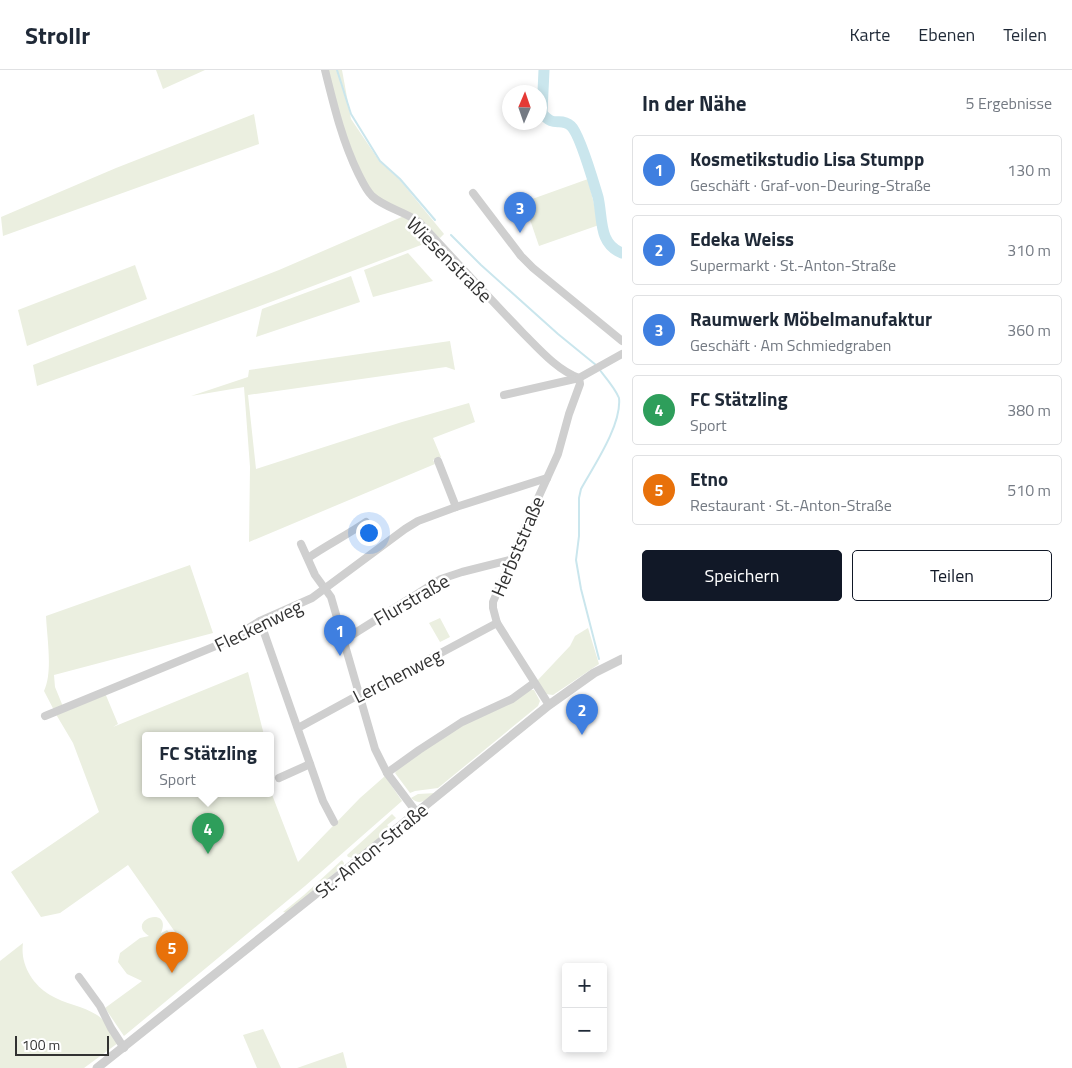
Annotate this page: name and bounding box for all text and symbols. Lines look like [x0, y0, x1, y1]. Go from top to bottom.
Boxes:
text: Strollr [25, 17, 90, 53]
text: Karte [849, 21, 890, 48]
text: Ebenen [918, 21, 975, 48]
text: Teilen [1003, 21, 1047, 48]
north arrow [502, 85, 547, 130]
text: In der Nähe [642, 87, 747, 119]
text: 5 Ergebnisse [965, 91, 1052, 115]
text: Kosmetikstudio Lisa Stumpp [690, 144, 924, 173]
text: 1 [655, 158, 663, 182]
text: 130 m [1007, 158, 1051, 182]
text: Geschäft · Graf-von-Deuring-Straße [690, 173, 931, 197]
pin: 3 [504, 192, 536, 233]
street label: Wiesenstraße [400, 209, 500, 309]
text: Edeka Weiss [690, 224, 794, 253]
text: 2 [655, 238, 663, 262]
text: 310 m [1007, 238, 1051, 262]
text: Supermarkt · St.-Anton-Straße [690, 253, 896, 277]
text: Raumwerk Möbelmanufaktur [690, 304, 932, 333]
text: 3 [655, 318, 663, 342]
text: 360 m [1007, 318, 1051, 342]
text: Geschäft · Am Schmiedgraben [690, 333, 891, 357]
text: FC Stätzling [690, 384, 788, 413]
text: 4 [655, 398, 663, 422]
text: 380 m [1007, 398, 1051, 422]
text: Sport [690, 413, 727, 437]
text: Etno [690, 464, 728, 493]
text: 5 [655, 478, 663, 502]
text: 510 m [1007, 478, 1051, 502]
street label: Herbststraße [483, 491, 551, 601]
text: Restaurant · St.-Anton-Straße [690, 493, 892, 517]
your location [356, 520, 382, 546]
button: Speichern [642, 550, 842, 601]
button: Teilen [852, 550, 1052, 601]
street label: Flurstraße [368, 566, 454, 632]
street label: Fleckenweg [209, 591, 307, 659]
pin: 1 [324, 615, 356, 656]
street label: Lerchenweg [347, 640, 447, 710]
pin: 2 [566, 694, 598, 735]
popup [142, 732, 274, 797]
text: FC Stätzling [159, 738, 257, 767]
text: Sport [159, 767, 196, 791]
street label: St.-Anton-Straße [308, 795, 434, 905]
pin: 4 [192, 813, 224, 854]
pin: 5 [156, 932, 188, 973]
map controls [562, 963, 607, 1053]
button: + [562, 963, 607, 1008]
button: − [562, 1008, 607, 1053]
scale bar [15, 1033, 109, 1056]
text: 100 m [22, 1034, 60, 1055]

